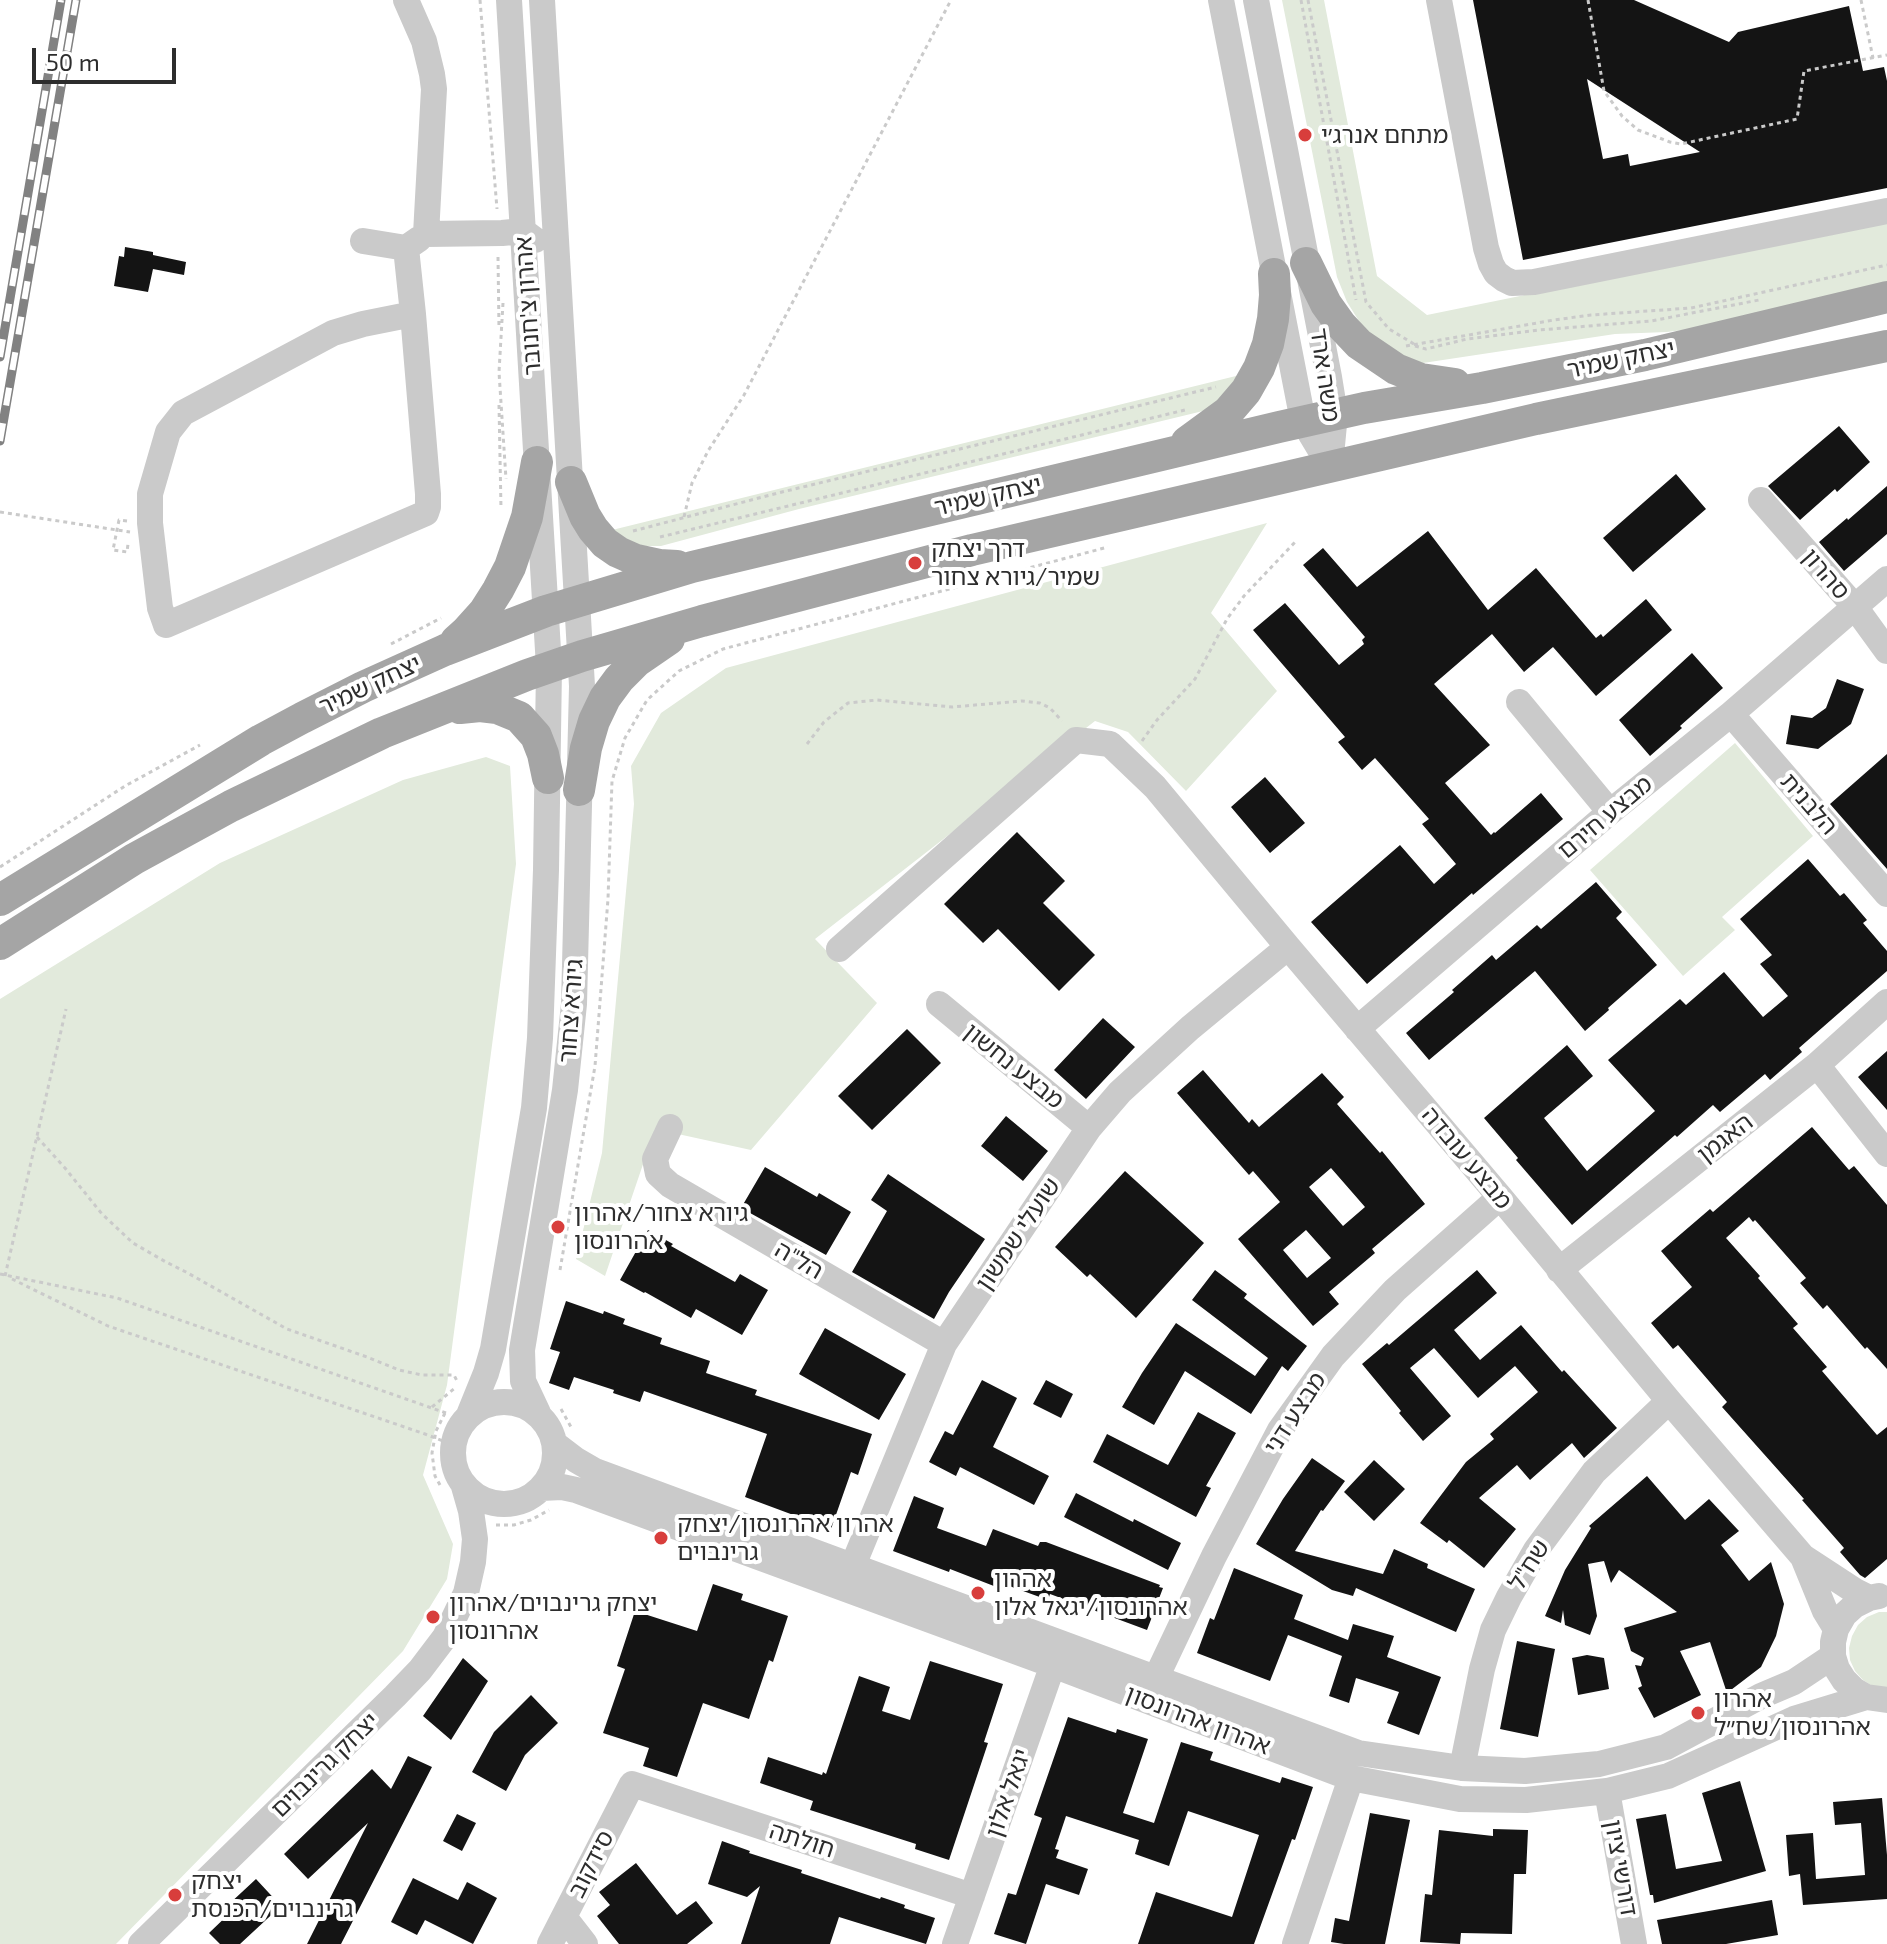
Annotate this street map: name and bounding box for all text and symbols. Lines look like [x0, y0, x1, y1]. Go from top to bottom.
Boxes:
scale bar [36, 32, 180, 82]
text: 50 m [46, 47, 100, 76]
place label: מתחם אנרג׳י [1321, 121, 1448, 149]
marker: מתחם אנרג׳י [1296, 126, 1314, 144]
street label: אהרון צ'חנובר [509, 235, 547, 377]
street label: משה ארד [1304, 326, 1346, 424]
street label: יצחק שמיר [1565, 334, 1677, 384]
street label: יצחק שמיר [932, 470, 1044, 522]
place label: דרך יצחק שמיר/גיורא צחור [931, 535, 1100, 591]
street label: סהרון [1796, 543, 1856, 605]
marker: דרך יצחק שמיר/גיורא צחור [906, 554, 924, 572]
street label: יצחק שמיר [314, 649, 426, 721]
street label: הלבנית [1774, 767, 1844, 841]
street label: מבצע חירם [1552, 769, 1658, 865]
street label: גיורא צחור [553, 958, 589, 1064]
street label: מבצע נחשון [958, 1017, 1070, 1115]
street label: מבצע עובדה [1416, 1101, 1518, 1215]
street label: האגמן [1692, 1107, 1758, 1169]
street label: שועלי שמשון [970, 1172, 1066, 1296]
place label: גיורא צחור/אהרון אהרונסון [574, 1199, 748, 1255]
marker: גיורא צחור/אהרון אהרונסון [549, 1218, 567, 1236]
street label: הל"ה [770, 1235, 828, 1285]
street label: מבצע דני [1258, 1367, 1332, 1459]
place label: אהרון אהרונסון/יצחק גרינבוים [677, 1510, 894, 1566]
marker: אהרון אהרונסון/יצחק גרינבוים [652, 1529, 670, 1547]
street label: שח"ל [1502, 1534, 1556, 1596]
place label: אהרון אהרונסון/יגאל אלון [994, 1565, 1188, 1621]
marker: אהרון אהרונסון/יגאל אלון [969, 1584, 987, 1602]
place label: יצחק גרינבוים/אהרון אהרונסון [449, 1589, 657, 1645]
marker: יצחק גרינבוים/אהרון אהרונסון [424, 1608, 442, 1626]
street label: אהרון אהרונסון [1121, 1679, 1275, 1761]
place label: אהרון אהרונסון/שח״ל [1714, 1685, 1871, 1741]
marker: אהרון אהרונסון/שח״ל [1689, 1704, 1707, 1722]
street label: יצחק גרינבוים [265, 1707, 385, 1823]
street label: יגאל אלון [979, 1745, 1037, 1841]
street label: חולתה [766, 1816, 838, 1864]
street label: דורשי ציון [1598, 1817, 1644, 1919]
street label: סידקוב [562, 1826, 620, 1902]
place label: יצחק גרינבוים/הכנסת [191, 1867, 353, 1923]
marker: יצחק גרינבוים/הכנסת [166, 1886, 184, 1904]

